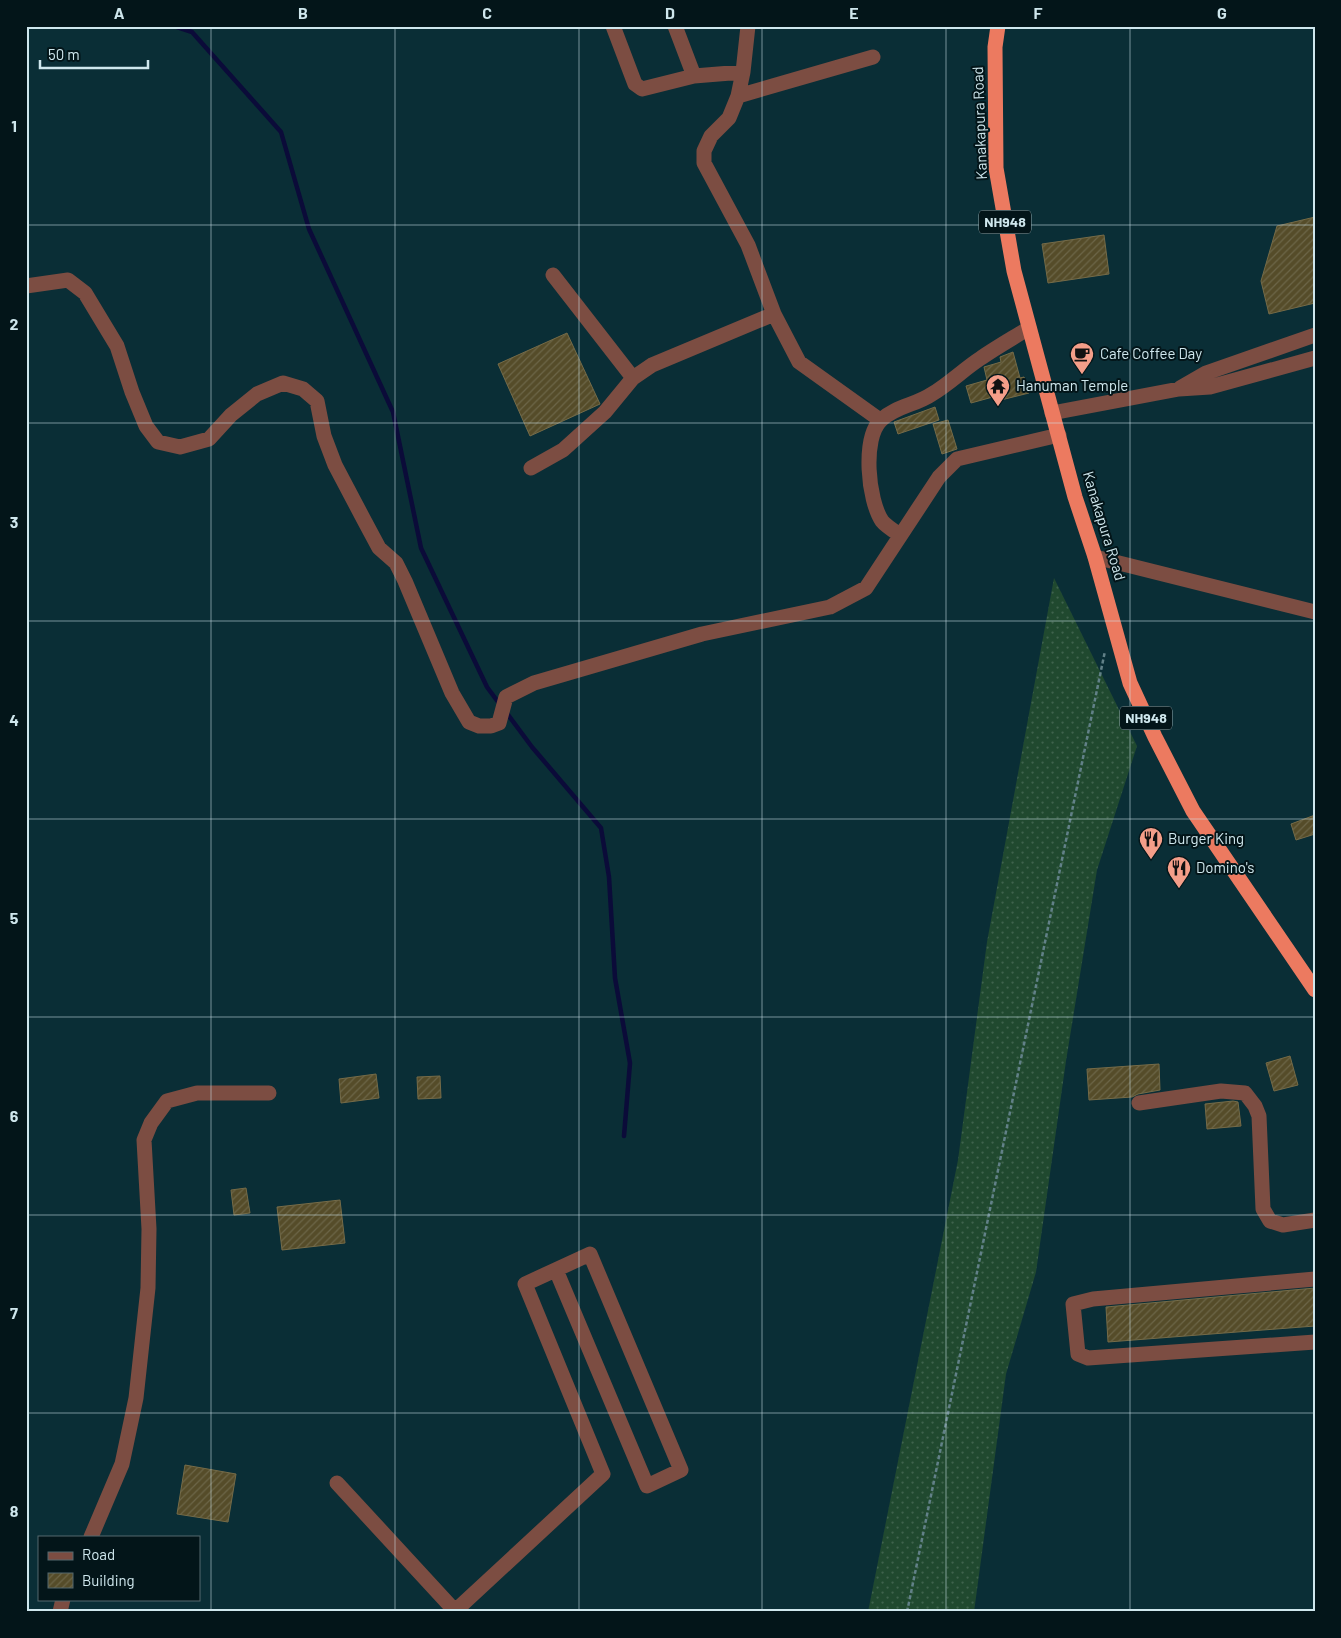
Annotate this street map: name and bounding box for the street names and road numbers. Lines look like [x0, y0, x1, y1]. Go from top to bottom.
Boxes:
street label: Kanakapura Road [968, 66, 990, 180]
road number: NH948 [979, 210, 1031, 233]
street label: Kanakapura Road [1080, 469, 1130, 582]
road number: NH948 [1120, 706, 1172, 730]

